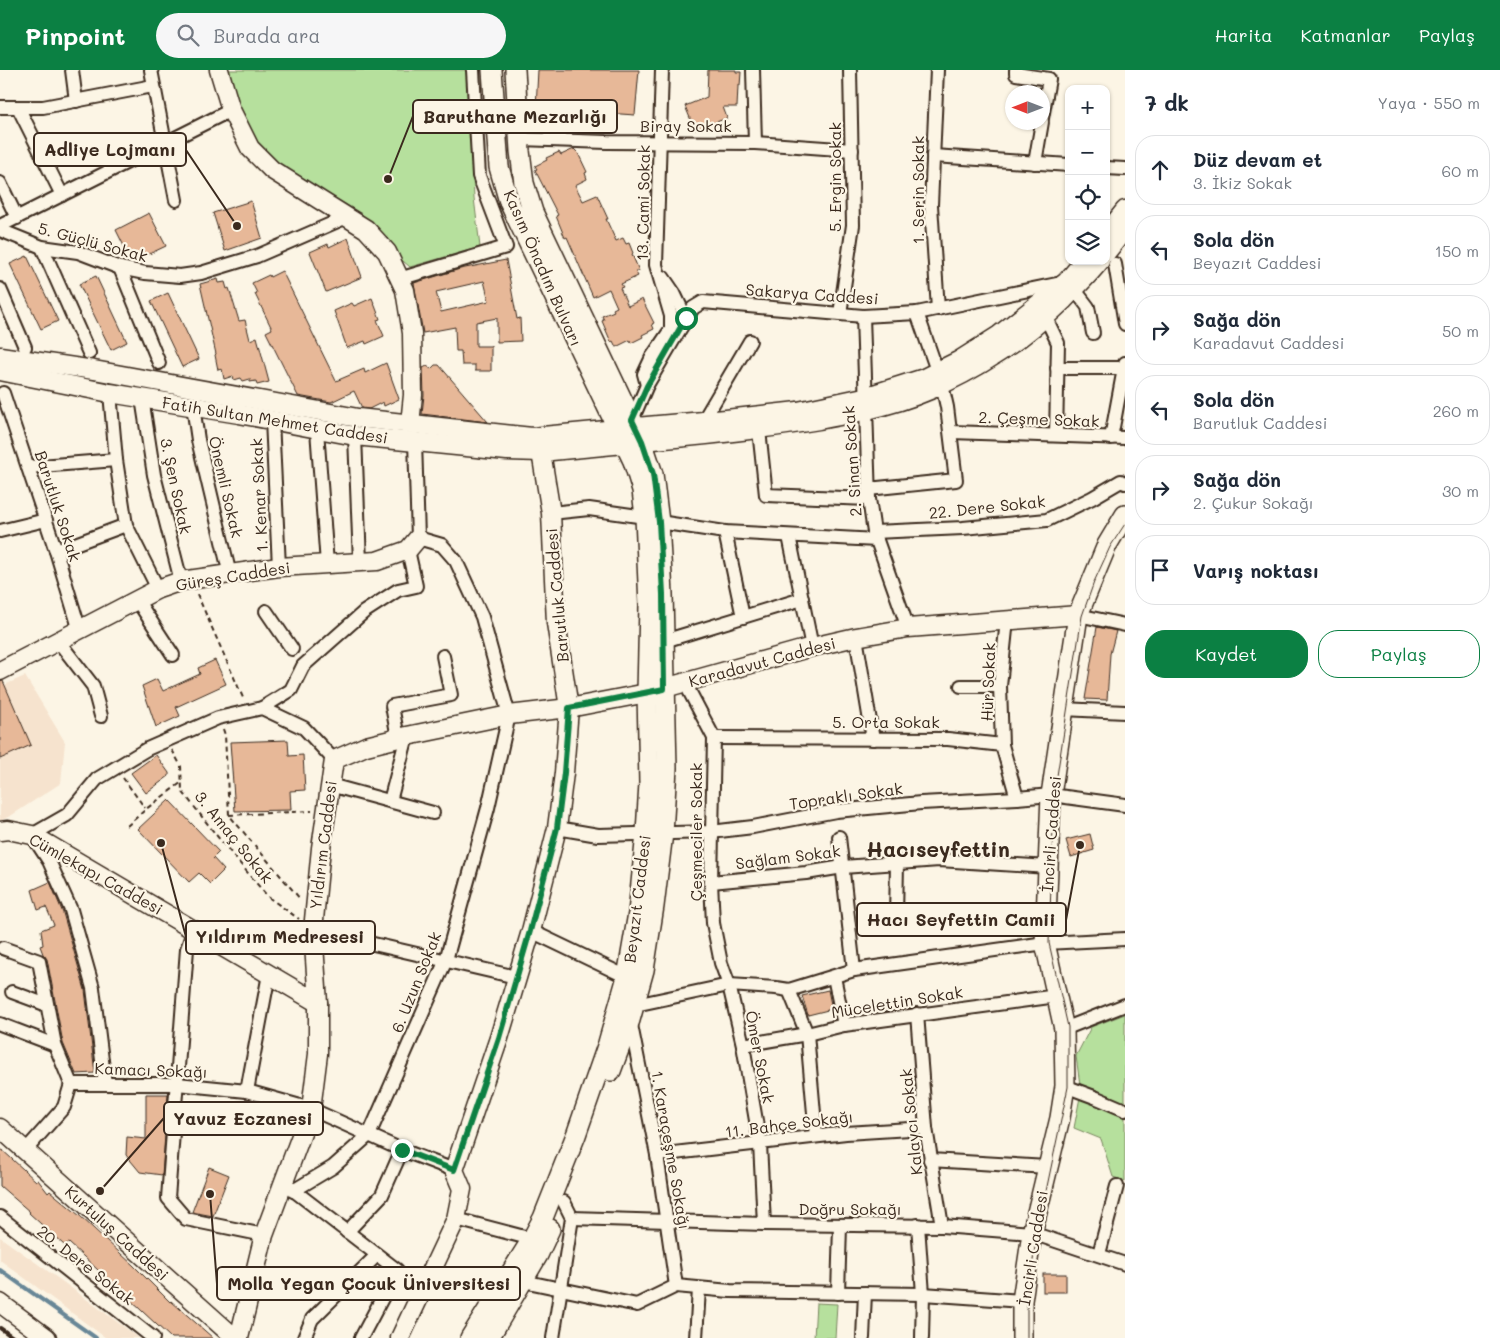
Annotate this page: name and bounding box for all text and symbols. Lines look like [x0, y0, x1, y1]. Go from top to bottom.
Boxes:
search box [156, 13, 506, 58]
text: Pinpoint [25, 20, 126, 51]
icon: search [174, 21, 202, 49]
text: Burada ara [214, 23, 320, 48]
text: Harita [1215, 23, 1273, 47]
text: Katmanlar [1301, 23, 1391, 47]
text: Paylaş [1419, 23, 1475, 47]
north arrow [1005, 85, 1050, 130]
map controls [1065, 85, 1110, 265]
button: + [1065, 85, 1110, 130]
text: 7 dk [1145, 89, 1189, 116]
text: Yaya · 550 m [1378, 92, 1480, 113]
callout: Baruthane Mezarlığı [413, 100, 617, 133]
text: Baruthane Mezarlığı [423, 104, 607, 128]
street label: Biray Sokak [640, 115, 732, 136]
street label: 5. Ergin Sokak [824, 122, 845, 232]
button: − [1065, 130, 1110, 175]
callout: Adliye Lojmanı [34, 133, 186, 166]
street label: 1. Serin Sokak [907, 136, 928, 244]
text: Adliye Lojmanı [44, 137, 176, 161]
street label: 13. Cami Sokak [631, 145, 654, 261]
text: Düz devam et [1193, 147, 1322, 172]
icon: ahead [1146, 156, 1174, 184]
text: 60 m [1442, 160, 1479, 181]
text: 3. İkiz Sokak [1193, 172, 1292, 193]
button: locate [1065, 175, 1110, 220]
street label: Kasım Önadım Bulvarı [499, 186, 587, 349]
street label: 5. Güçlü Sokak [36, 217, 150, 266]
button: layers [1065, 220, 1110, 265]
text: Sola dön [1193, 227, 1275, 252]
icon: left [1146, 236, 1174, 264]
text: 150 m [1435, 240, 1479, 261]
text: Beyazıt Caddesi [1193, 252, 1322, 273]
street label: Sakarya Caddesi [745, 278, 879, 309]
route start [675, 307, 698, 330]
text: Sağa dön [1193, 307, 1281, 332]
icon: right [1146, 316, 1174, 344]
text: 50 m [1442, 320, 1479, 341]
text: Karadavut Caddesi [1193, 332, 1344, 353]
text: Sola dön [1193, 387, 1275, 412]
street label: Fatih Sultan Mehmet Caddesi [161, 391, 390, 448]
icon: left [1146, 396, 1174, 424]
text: 260 m [1433, 400, 1479, 421]
street label: 2. Sinan Sokak [837, 405, 866, 517]
street label: 2. Çeşme Sokak [978, 406, 1100, 431]
text: Barutluk Caddesi [1193, 412, 1327, 433]
street label: Önemli Sokak [205, 434, 248, 540]
street label: 3. Şen Sokak [156, 436, 197, 536]
street label: 1. Kenar Sokak [245, 438, 272, 553]
street label: Barutluk Sokak [31, 448, 86, 564]
text: Sağa dön [1193, 467, 1281, 492]
icon: right [1146, 476, 1174, 504]
text: 30 m [1442, 480, 1479, 501]
street label: 22. Dere Sokak [928, 490, 1046, 523]
text: 2. Çukur Sokağı [1193, 492, 1314, 513]
street label: Barutluk Caddesi [540, 527, 573, 663]
street label: Güreş Caddesi [174, 556, 292, 595]
icon: arrive [1146, 556, 1174, 584]
text: Varış noktası [1193, 558, 1319, 583]
button: Kaydet [1145, 630, 1308, 678]
button: Paylaş [1318, 630, 1480, 678]
street label: Karadavut Caddesi [686, 632, 838, 691]
street label: Hür Sokak [976, 642, 999, 722]
street label: 5. Orta Sokak [832, 711, 940, 732]
street label: Çeşmeciler Sokak [685, 763, 706, 901]
street label: İncirli Caddesi [1036, 775, 1065, 893]
street label: Topraklı Sokak [788, 777, 904, 814]
street label: Yıldırım Caddesi [304, 779, 341, 911]
street label: 3. Amaç Sokak [191, 786, 278, 887]
street label: Cümlekapı Caddesi [26, 828, 167, 919]
street label: Beyazıt Caddesi [618, 834, 655, 964]
district label: Hacıseyfettin [866, 835, 1010, 863]
street label: Sağlam Sokak [734, 840, 842, 873]
callout: Hacı Seyfettin Camii [857, 903, 1066, 936]
text: Hacı Seyfettin Camii [866, 907, 1056, 931]
callout: Yıldırım Medresesi [186, 921, 375, 954]
text: Yıldırım Medresesi [196, 924, 364, 948]
street label: 6. Uzun Sokak [386, 928, 445, 1035]
street label: Mücelettin Sokak [830, 981, 964, 1022]
street label: Ömer Sokak [741, 1009, 780, 1105]
street label: Kamacı Sokağı [94, 1057, 208, 1082]
street label: Kalaycı Sokak [894, 1068, 927, 1176]
street label: 1. Karaçeşme Sokağı [647, 1069, 696, 1231]
callout: Yavuz Eczanesi [164, 1102, 323, 1135]
street label: 11. Bahçe Sokağı [724, 1105, 854, 1142]
text: Yavuz Eczanesi [173, 1106, 313, 1130]
route end [391, 1139, 414, 1162]
street label: Kurtuluş Caddesi [61, 1181, 173, 1285]
street label: İncirli Caddesi [1013, 1189, 1052, 1307]
street label: Doğru Sokağı [799, 1198, 901, 1219]
street label: 20. Dere Sokak [33, 1220, 139, 1309]
callout: Molla Yegan Çocuk Üniversitesi [217, 1267, 520, 1300]
text: Molla Yegan Çocuk Üniversitesi [227, 1271, 511, 1295]

